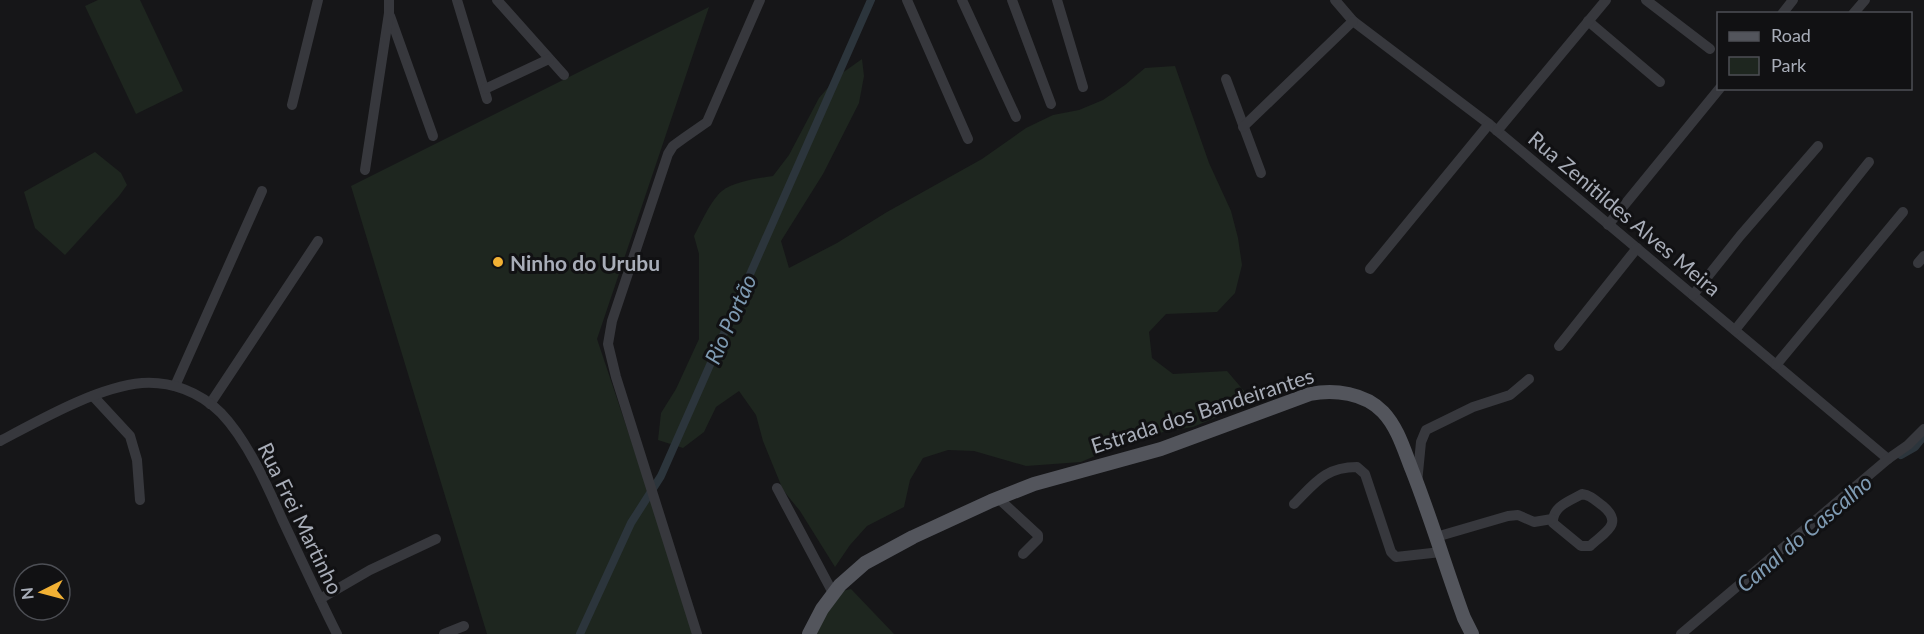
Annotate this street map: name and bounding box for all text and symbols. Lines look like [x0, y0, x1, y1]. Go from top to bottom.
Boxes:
legend [1717, 12, 1912, 90]
text: Road [1771, 24, 1811, 46]
text: Park [1771, 54, 1807, 76]
street label: Rua Zenitildes Alves Meira [1524, 125, 1726, 301]
place label: Ninho do Urubu [510, 250, 660, 275]
marker: Ninho do Urubu [491, 255, 505, 269]
water label: Rio Portão [698, 270, 762, 368]
street label: Estrada dos Bandeirantes [1087, 362, 1317, 458]
street label: Rua Frei Martinho [253, 438, 349, 598]
water label: Canal do Cascalho [1731, 468, 1877, 598]
north arrow [12, 562, 72, 622]
text: N [16, 586, 37, 601]

